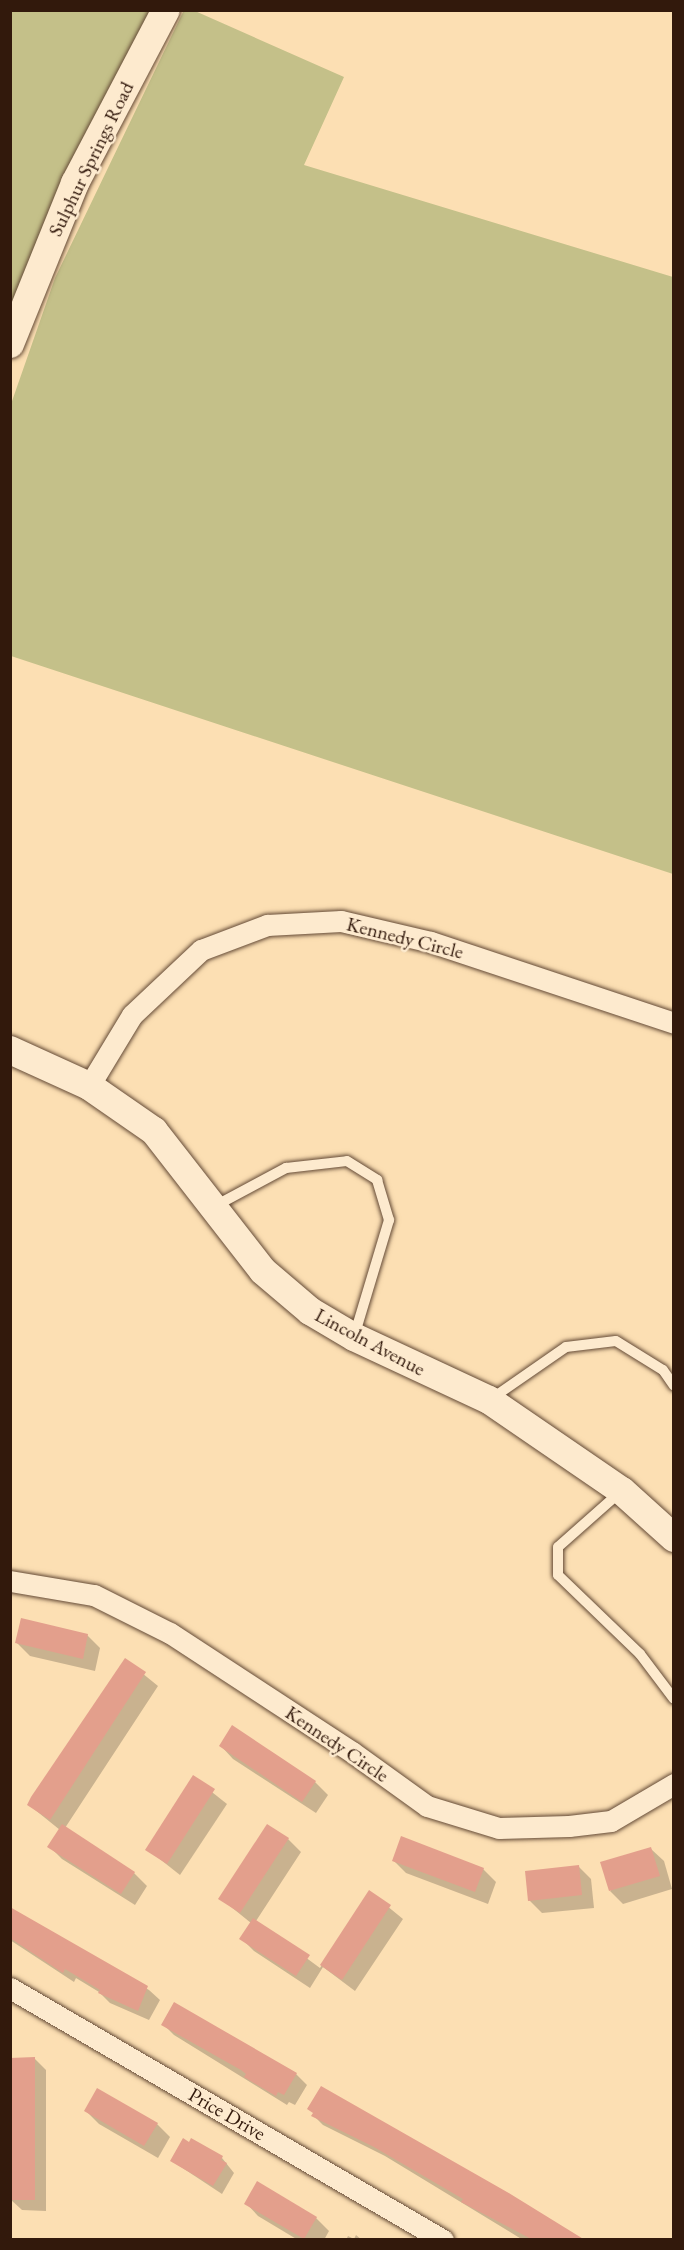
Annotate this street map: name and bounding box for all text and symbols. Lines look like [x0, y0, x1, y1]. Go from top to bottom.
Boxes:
street label: Sulphur Springs Road [43, 78, 139, 240]
street label: Kennedy Circle [344, 912, 466, 964]
street label: Lincoln Avenue [311, 1303, 429, 1381]
street label: Kennedy Circle [281, 1701, 393, 1787]
street label: Price Drive [184, 2082, 270, 2146]

